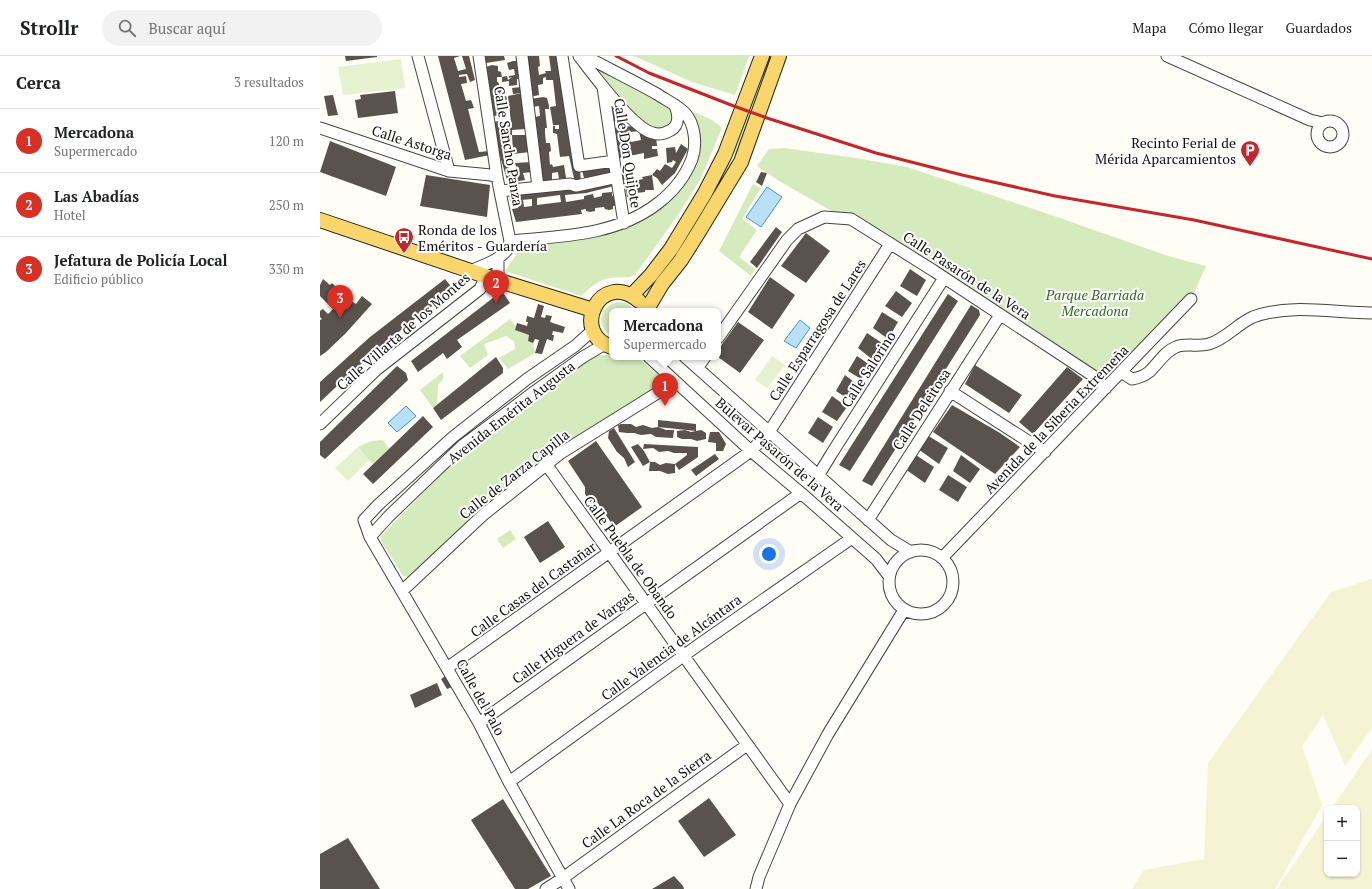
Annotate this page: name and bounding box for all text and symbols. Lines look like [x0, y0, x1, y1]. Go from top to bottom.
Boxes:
search box [102, 10, 382, 46]
text: Strollr [20, 15, 78, 40]
icon: search [116, 17, 138, 39]
text: Buscar aquí [148, 18, 226, 38]
text: Mapa [1132, 18, 1167, 37]
text: Cómo llegar [1189, 18, 1263, 37]
text: Guardados [1285, 18, 1352, 37]
text: Cerca [16, 71, 61, 94]
text: 3 resultados [234, 73, 304, 91]
street label: Calle Sancho Panza [490, 85, 528, 207]
street label: Calle Don Quijote [610, 97, 646, 209]
street label: Calle Astorga [370, 120, 454, 164]
text: Mercadona [54, 122, 134, 142]
text: 1 [25, 132, 33, 150]
text: 120 m [269, 132, 304, 150]
place label: Recinto Ferial de Mérida Aparcamientos [1095, 133, 1236, 168]
parking icon: Recinto Ferial de Mérida Aparcamientos [1239, 139, 1261, 167]
text: Supermercado [54, 142, 137, 160]
text: Las Abadías [54, 186, 139, 206]
text: 2 [25, 196, 33, 214]
text: 250 m [269, 196, 304, 214]
text: Hotel [54, 206, 86, 224]
place label: Ronda de los Eméritos - Guardería [418, 220, 547, 255]
bus stop icon: Ronda de los Eméritos - Guardería [393, 226, 415, 254]
street label: Calle Pasarón de la Vera [900, 227, 1034, 323]
text: Jefatura de Policía Local [54, 250, 228, 270]
street label: Calle Esparragosa de Lares [764, 256, 870, 404]
text: 3 [25, 260, 33, 278]
text: 330 m [269, 260, 304, 278]
street label: Calle Villarta de los Montes [332, 268, 474, 394]
text: Edificio público [54, 270, 144, 288]
pin: 2 [483, 270, 509, 303]
pin: 3 [327, 285, 353, 318]
park label: Parque Barriada Mercadona [1045, 285, 1144, 320]
popup [609, 308, 721, 360]
text: Mercadona [623, 315, 703, 335]
street label: Calle Salorino [836, 327, 900, 411]
text: Supermercado [623, 335, 707, 353]
street label: Avenida de la Siberia Extremeña [980, 340, 1132, 498]
street label: Avenida Emérita Augusta [443, 356, 579, 468]
street label: Calle Deleitosa [888, 365, 954, 453]
pin: 1 [652, 373, 678, 406]
street label: Bulevar Pasarón de la Vera [712, 393, 848, 515]
street label: Calle de Zarza Capilla [455, 425, 573, 523]
street label: Calle Puebla de Obando [580, 492, 682, 623]
street label: Calle Casas del Castañar [466, 537, 600, 641]
your location [759, 544, 779, 564]
street label: Calle Higuera de Vargas [508, 586, 638, 688]
street label: Calle Valencia de Alcántara [597, 590, 745, 704]
street label: Calle del Palo [452, 655, 510, 739]
street label: Calle La Roca de la Sierra [577, 745, 715, 853]
map controls [1324, 805, 1360, 877]
button: + [1324, 805, 1360, 841]
button: − [1324, 841, 1360, 877]

